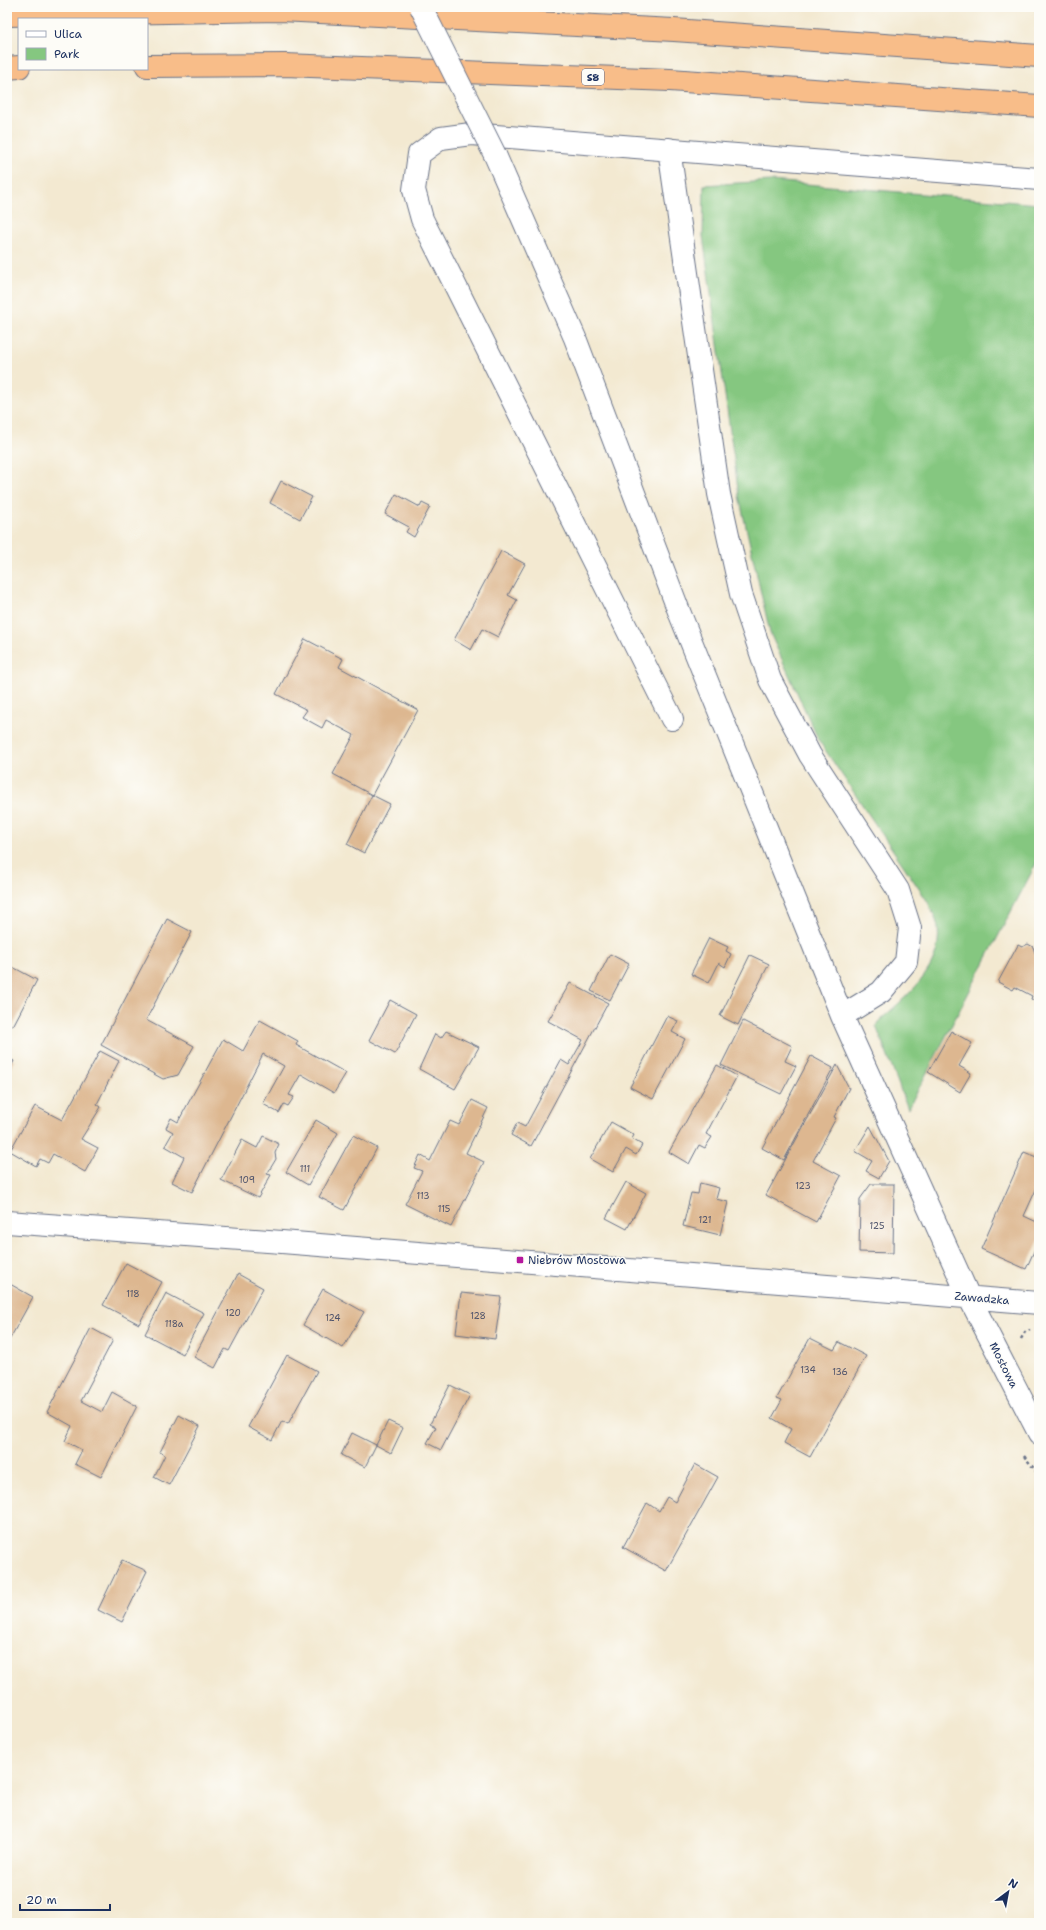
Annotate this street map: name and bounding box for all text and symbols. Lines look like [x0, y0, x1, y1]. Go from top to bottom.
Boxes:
legend [18, 18, 148, 70]
text: Ulica [54, 26, 83, 42]
text: Park [54, 46, 80, 62]
road number: S8 [582, 69, 604, 85]
house number: 111 [300, 1163, 310, 1175]
house number: 109 [239, 1174, 255, 1186]
house number: 123 [795, 1180, 811, 1192]
house number: 113 [416, 1190, 430, 1202]
house number: 115 [438, 1203, 450, 1215]
house number: 121 [699, 1214, 711, 1226]
house number: 125 [870, 1220, 884, 1232]
place label: Niebrów Mostowa [528, 1253, 626, 1268]
marker: Niebrów Mostowa [515, 1255, 525, 1265]
house number: 118 [126, 1288, 140, 1300]
street label: Zawadzka [954, 1289, 1010, 1308]
house number: 120 [225, 1307, 241, 1319]
house number: 128 [470, 1310, 486, 1322]
house number: 124 [325, 1312, 341, 1324]
house number: 118a [165, 1318, 184, 1330]
street label: Mostowa [986, 1340, 1022, 1391]
house number: 134 [800, 1364, 816, 1376]
house number: 136 [832, 1366, 848, 1378]
north arrow [988, 1872, 1028, 1912]
text: N [1005, 1875, 1021, 1893]
scale bar [20, 1886, 110, 1912]
text: 20 m [26, 1892, 57, 1908]

